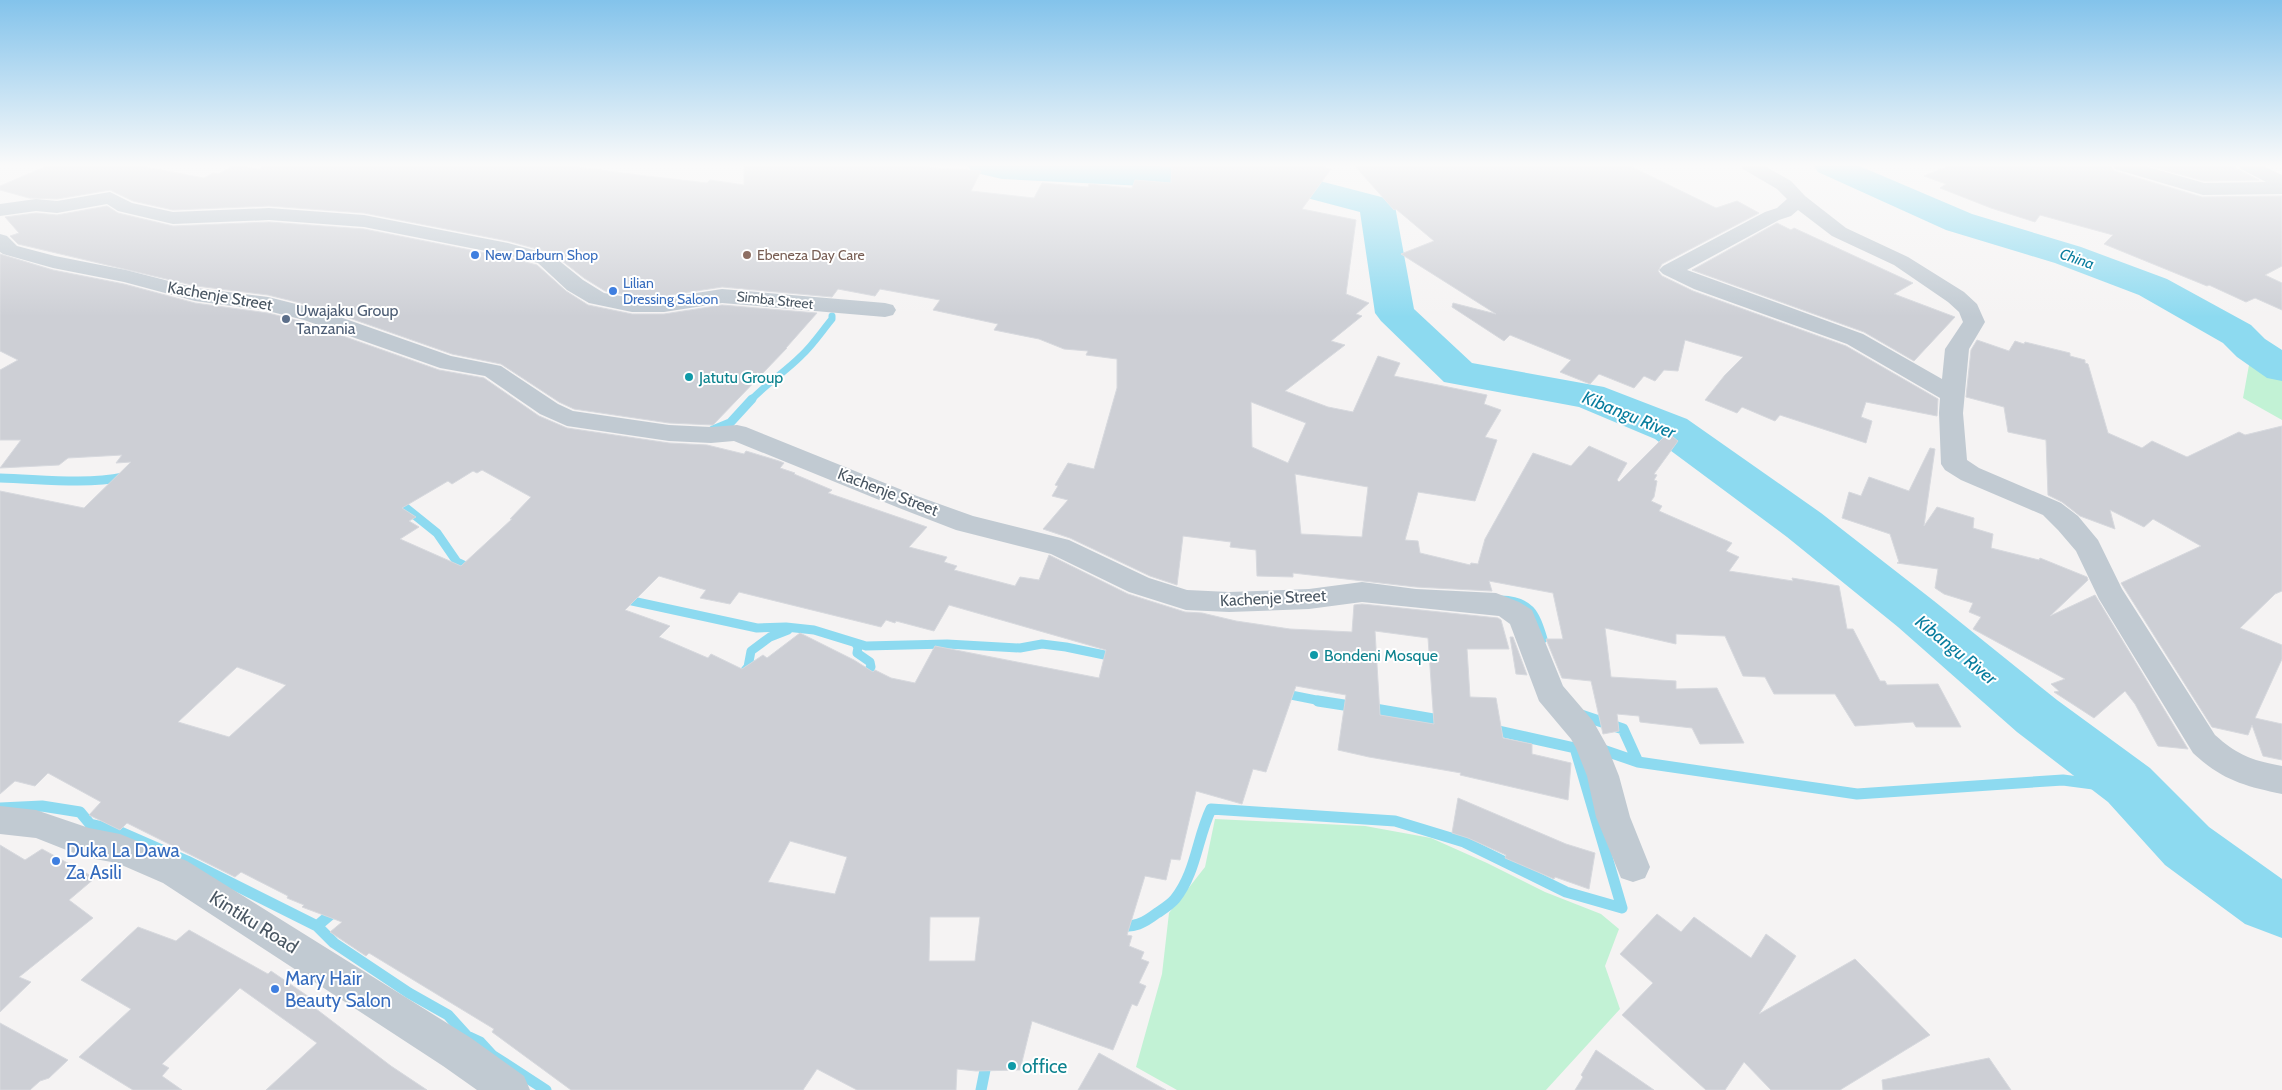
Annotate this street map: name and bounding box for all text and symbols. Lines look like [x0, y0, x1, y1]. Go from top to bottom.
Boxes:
water label: China [2057, 245, 2097, 273]
place label: New Darburn Shop [485, 246, 598, 264]
place label: Ebeneza Day Care [757, 246, 865, 264]
marker: New Darburn Shop [469, 249, 481, 261]
marker: Ebeneza Day Care [741, 249, 753, 261]
place label: Lilian Dressing Saloon [623, 274, 719, 308]
street label: Kachenje Street [166, 277, 274, 315]
marker: Lilian Dressing Saloon [607, 285, 619, 297]
street label: Simba Street [736, 287, 814, 313]
place label: Uwajaku Group Tanzania [296, 301, 399, 338]
marker: Uwajaku Group Tanzania [280, 313, 292, 325]
place label: Jatutu Group [698, 368, 783, 387]
marker: Jatutu Group [683, 371, 695, 383]
water label: Kibangu River [1579, 386, 1680, 444]
street label: Kachenje Street [835, 464, 941, 520]
street label: Kachenje Street [1220, 586, 1327, 610]
water label: Kibangu River [1911, 610, 2002, 690]
place label: Bondeni Mosque [1324, 646, 1438, 665]
marker: Bondeni Mosque [1308, 649, 1320, 661]
place label: Duka La Dawa Za Asili [66, 839, 180, 884]
marker: Duka La Dawa Za Asili [50, 855, 62, 867]
street label: Kintiku Road [205, 886, 303, 958]
place label: Mary Hair Beauty Salon [285, 967, 391, 1012]
marker: Mary Hair Beauty Salon [269, 983, 281, 995]
place label: office [1022, 1055, 1067, 1078]
marker: office [1006, 1060, 1018, 1072]

